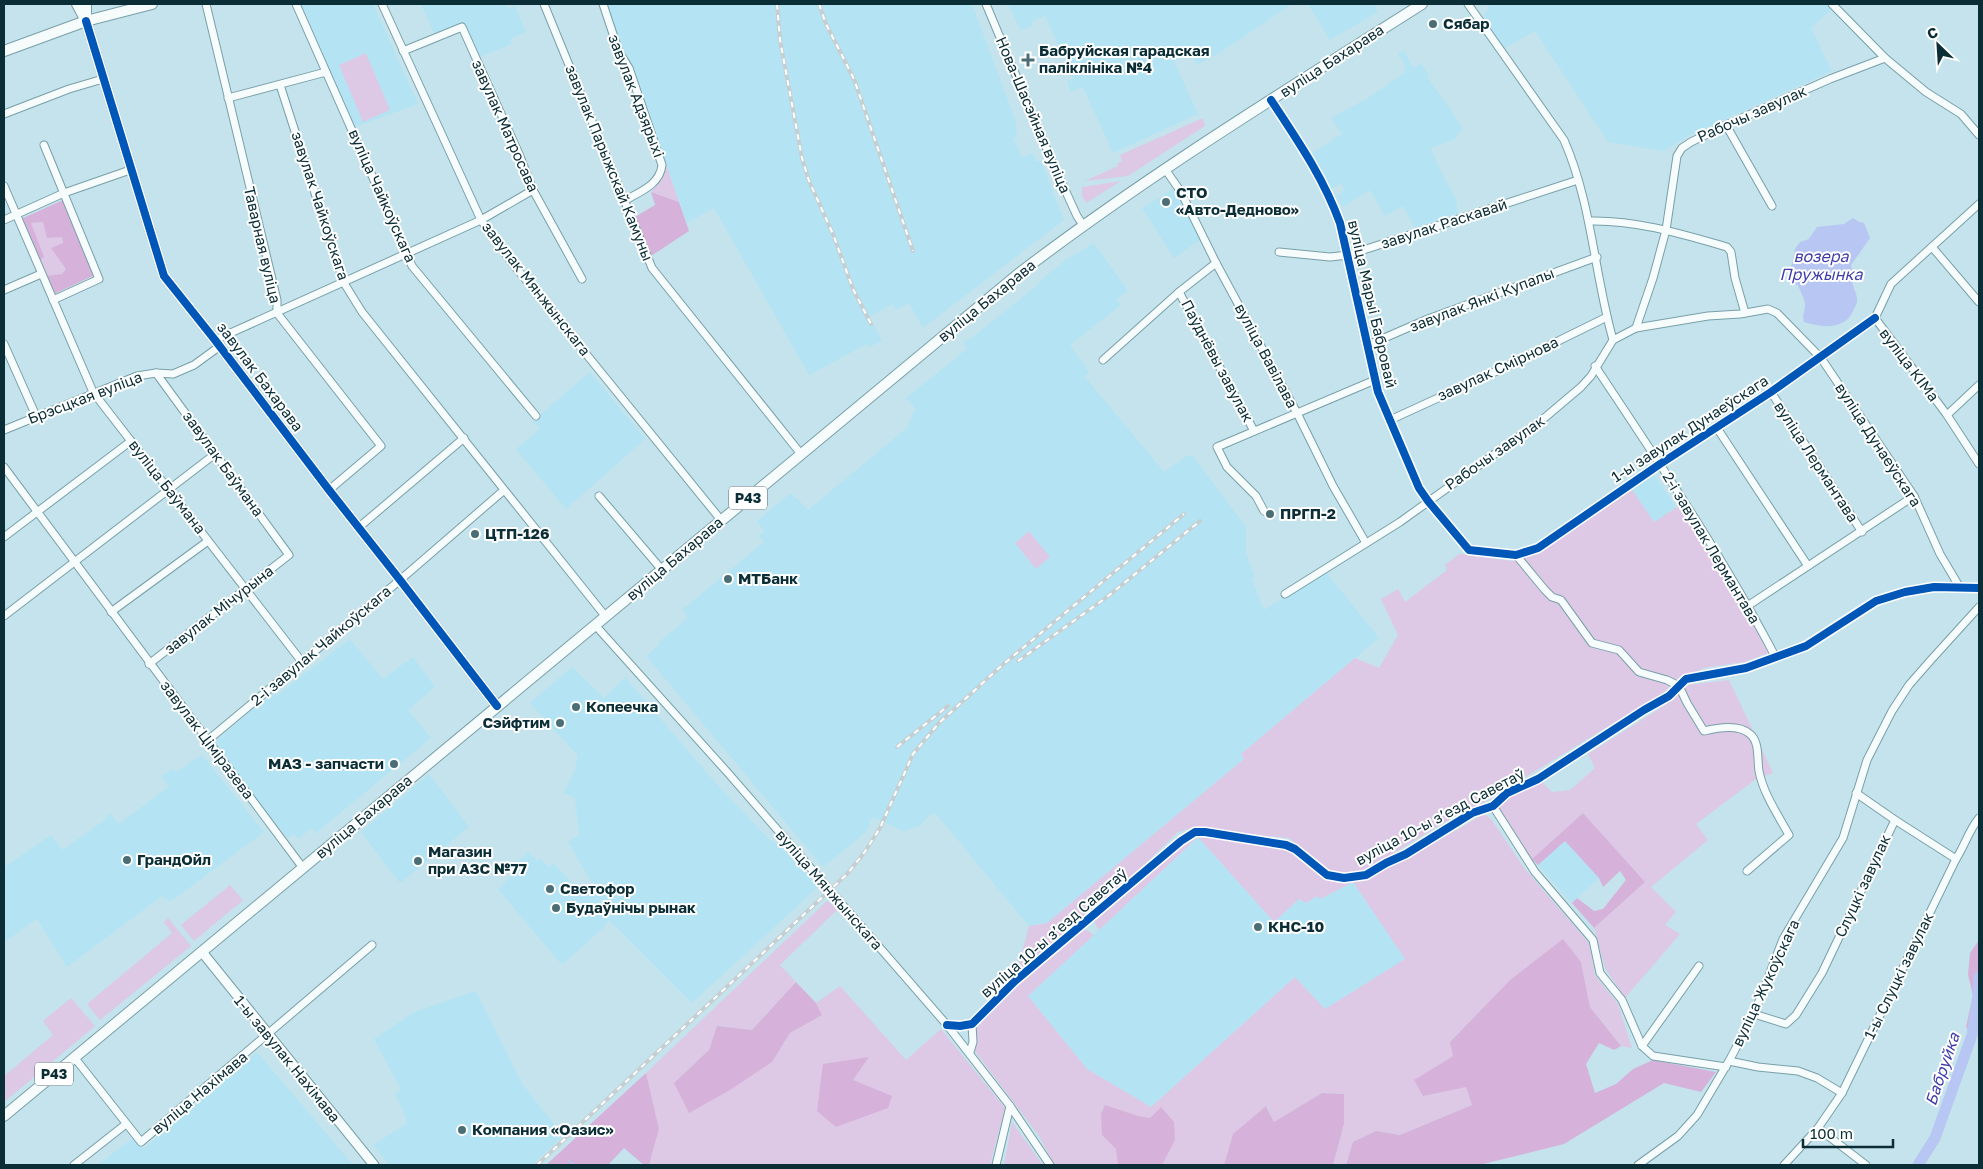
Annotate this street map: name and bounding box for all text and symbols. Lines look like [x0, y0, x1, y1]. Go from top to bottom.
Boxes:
place label: Сябар [1443, 14, 1489, 32]
marker: Сябар [1427, 18, 1439, 30]
street label: вуліца Бахарава [1276, 20, 1387, 101]
north arrow [1913, 20, 1963, 70]
text: С [1924, 23, 1940, 43]
street label: завулак Адзярыхі [605, 31, 669, 160]
street label: Нова-Шасэйная вуліца [993, 34, 1075, 196]
place label: Бабруйская гарадская паліклініка №4 [1039, 41, 1210, 76]
marker: Бабруйская гарадская паліклініка №4 [1021, 53, 1035, 67]
street label: завулак Матросава [469, 57, 543, 194]
street label: завулак Парыжскай Камуны [562, 62, 658, 263]
street label: Рабочы завулак [1694, 81, 1809, 145]
street label: вуліца Чайкоўскага [345, 126, 420, 265]
street label: завулак Чайкоўскага [288, 129, 354, 282]
place label: СТО «Авто-Дедново» [1176, 183, 1299, 218]
street label: Таварная вуліца [241, 185, 285, 305]
street label: завулак Раскавай [1378, 194, 1509, 252]
marker: СТО «Авто-Дедново» [1160, 196, 1172, 208]
street label: завулак Мянжынскага [479, 218, 595, 359]
street label: вуліца Марыі Бабровай [1345, 218, 1401, 389]
water label: возера Пружынка [1780, 246, 1863, 284]
street label: вуліца Бахарава [934, 255, 1039, 345]
street label: завулак Янкі Купалы [1407, 263, 1557, 335]
street label: Паўднёвы завулак [1178, 296, 1258, 425]
street label: вуліца Вавілава [1232, 300, 1302, 411]
street label: завулак Бахарава [214, 318, 308, 434]
street label: вуліца КІМа [1876, 324, 1943, 405]
street label: завулак Смірнова [1434, 332, 1561, 404]
street label: Брэсцкая вуліца [25, 367, 144, 427]
street label: 1-ы завулак Дунаеўскага [1608, 371, 1771, 486]
street label: вуліца Дунаеўскага [1832, 379, 1926, 510]
street label: вуліца Лермантава [1771, 398, 1863, 525]
street label: завулак Баўмана [180, 407, 268, 520]
street label: Рабочы завулак [1441, 411, 1548, 493]
street label: вуліца Баўмана [126, 436, 210, 537]
street label: 2-і завулак Лермантава [1659, 468, 1764, 627]
road number: Р43 [729, 486, 767, 509]
place label: ПРГП-2 [1280, 504, 1336, 522]
marker: ПРГП-2 [1264, 508, 1276, 520]
street label: вуліца Бахарава [622, 513, 726, 604]
place label: ЦТП-126 [485, 524, 549, 542]
marker: ЦТП-126 [469, 528, 481, 540]
street label: завулак Мічурына [160, 561, 277, 657]
place label: МТБанк [738, 569, 798, 587]
marker: МТБанк [722, 573, 734, 585]
street label: 2-і завулак Чайкоўскага [247, 581, 394, 709]
street label: завулак Ціміразева [157, 677, 258, 802]
place label: Копеечка [586, 697, 659, 715]
marker: Копеечка [570, 701, 582, 713]
place label: Сэйфтим [482, 713, 550, 731]
marker: Сэйфтим [554, 717, 566, 729]
place label: МАЗ - запчасти [268, 754, 384, 772]
marker: МАЗ - запчасти [388, 758, 400, 770]
street label: вуліца 10-ы зʼезд Саветаў [1352, 764, 1527, 868]
street label: вуліца Бахарава [311, 771, 415, 862]
street label: вуліца Мянжынскага [773, 825, 887, 953]
street label: Слуцкі завулак [1830, 831, 1894, 940]
place label: Магазин при АЗС №77 [428, 842, 527, 877]
place label: ГрандОйл [137, 850, 211, 868]
marker: ГрандОйл [121, 854, 133, 866]
marker: Магазин при АЗС №77 [412, 855, 424, 867]
street label: вуліца 10-ы зʼезд Саветаў [976, 863, 1131, 1001]
place label: Светофор [560, 879, 634, 897]
marker: Светофор [544, 883, 556, 895]
place label: Будаўнічы рынак [566, 898, 696, 916]
marker: Будаўнічы рынак [550, 902, 562, 914]
street label: 1-ы Слуцкі завулак [1860, 909, 1937, 1042]
street label: вуліца Жукоўскага [1728, 916, 1802, 1049]
place label: КНС-10 [1268, 917, 1325, 935]
marker: КНС-10 [1252, 921, 1264, 933]
street label: 1-ы завулак Нахімава [231, 991, 345, 1126]
water label: Бабруйка [1920, 1029, 1964, 1108]
street label: вуліца Нахімава [148, 1047, 251, 1137]
road number: Р43 [35, 1062, 73, 1086]
scale bar [1803, 1116, 1893, 1148]
place label: Компания «Оазис» [472, 1120, 613, 1138]
marker: Компания «Оазис» [456, 1124, 468, 1136]
text: 100 m [1810, 1124, 1853, 1142]

